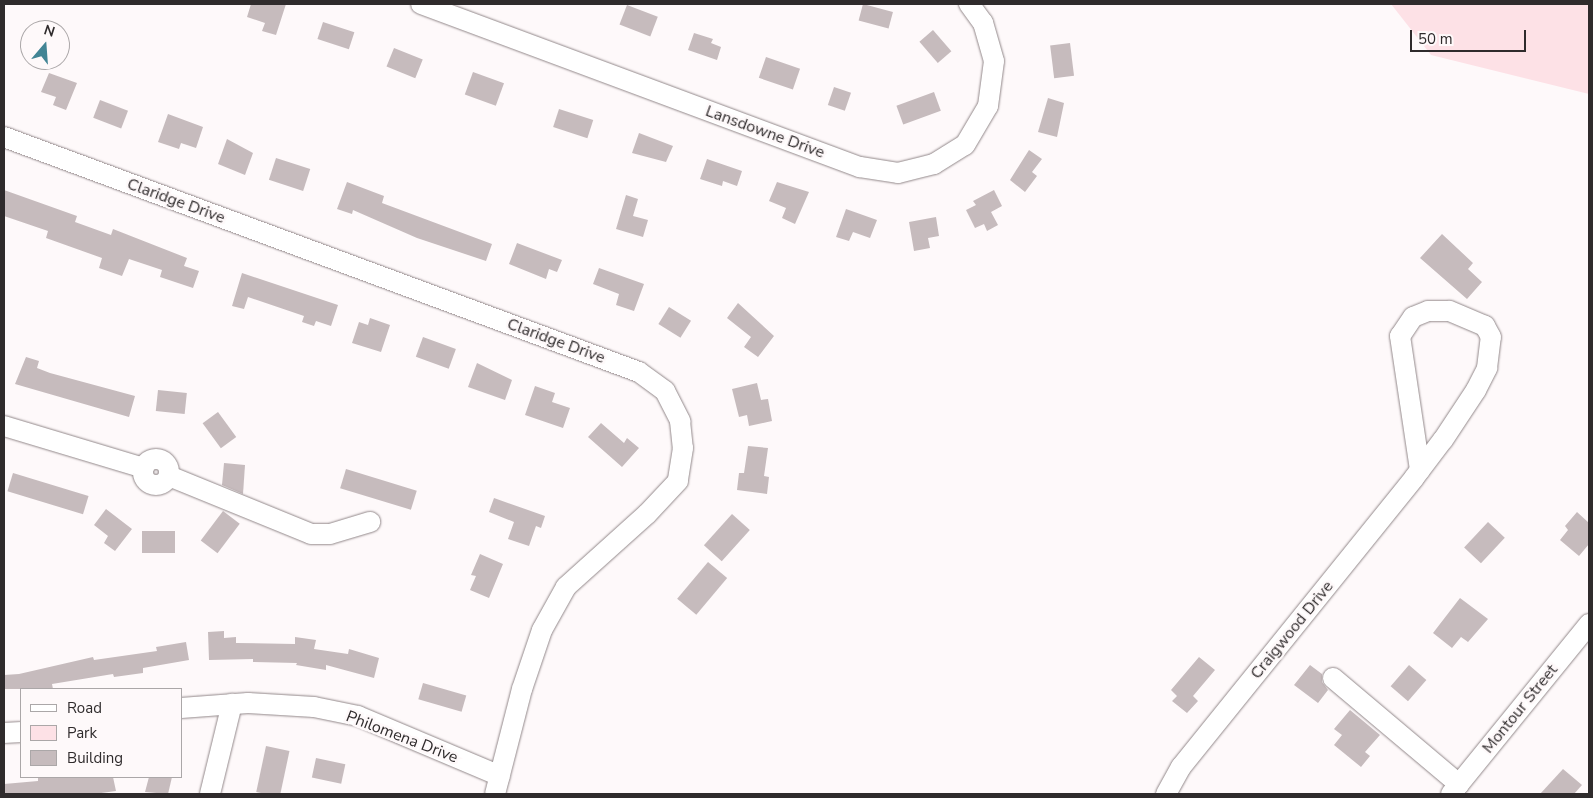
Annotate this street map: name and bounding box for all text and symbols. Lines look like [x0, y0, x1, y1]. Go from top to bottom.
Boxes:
north arrow [20, 20, 70, 70]
scale bar [1413, 20, 1529, 52]
text: N [42, 21, 57, 42]
text: 50 m [1418, 29, 1453, 49]
street label: Lansdowne Drive [703, 102, 827, 162]
street label: Claridge Drive [124, 174, 228, 228]
street label: Claridge Drive [504, 314, 608, 368]
street label: Craigwood Drive [1247, 577, 1337, 683]
street label: Montour Street [1478, 661, 1562, 757]
legend [20, 688, 182, 778]
text: Road [67, 698, 102, 718]
street label: Philomena Drive [343, 707, 461, 767]
text: Park [67, 723, 97, 743]
text: Building [67, 748, 123, 768]

